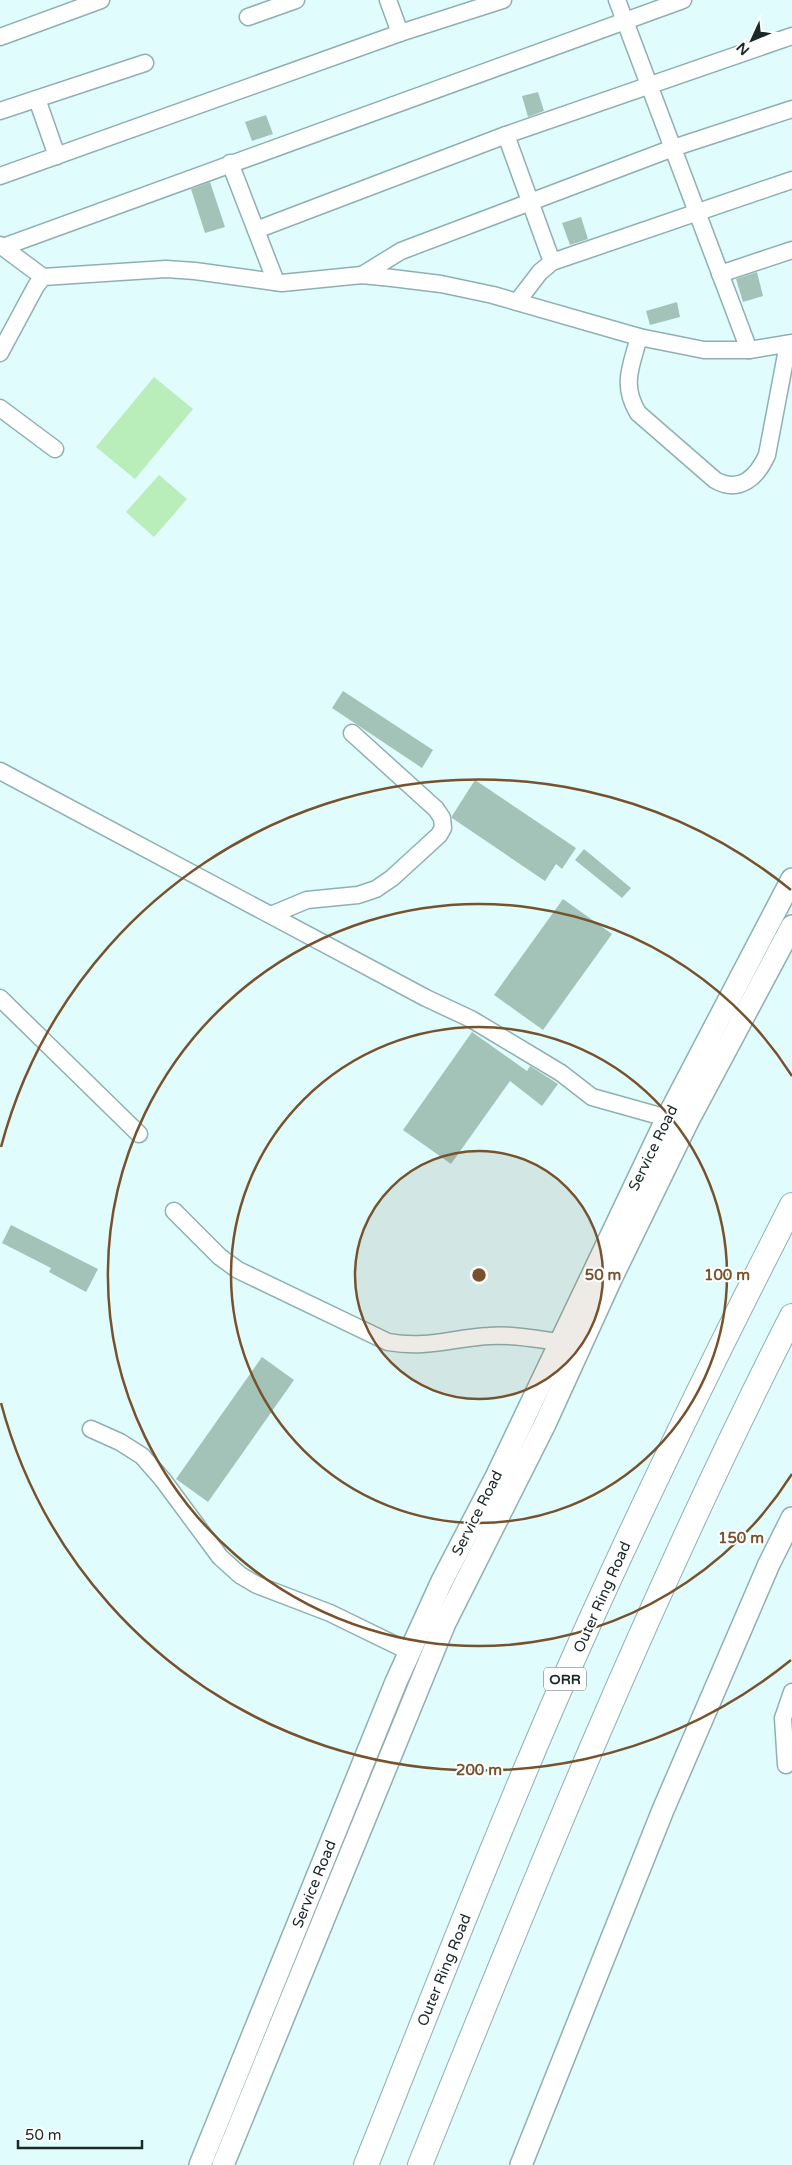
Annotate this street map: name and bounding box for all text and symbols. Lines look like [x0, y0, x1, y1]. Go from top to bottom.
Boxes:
north arrow [727, 15, 777, 65]
text: N [733, 39, 753, 59]
street label: Service Road [624, 1102, 682, 1194]
centre of rings [470, 1266, 488, 1284]
text: 50 m [585, 1266, 621, 1284]
text: 100 m [704, 1266, 750, 1284]
street label: Service Road [448, 1467, 506, 1559]
text: 150 m [718, 1529, 764, 1547]
street label: Outer Ring Road [569, 1539, 635, 1655]
road number: ORR [544, 1668, 586, 1690]
text: 200 m [456, 1761, 502, 1779]
street label: Service Road [288, 1837, 340, 1931]
street label: Outer Ring Road [413, 1911, 475, 2029]
scale bar [18, 2118, 141, 2150]
text: 50 m [25, 2126, 62, 2144]

